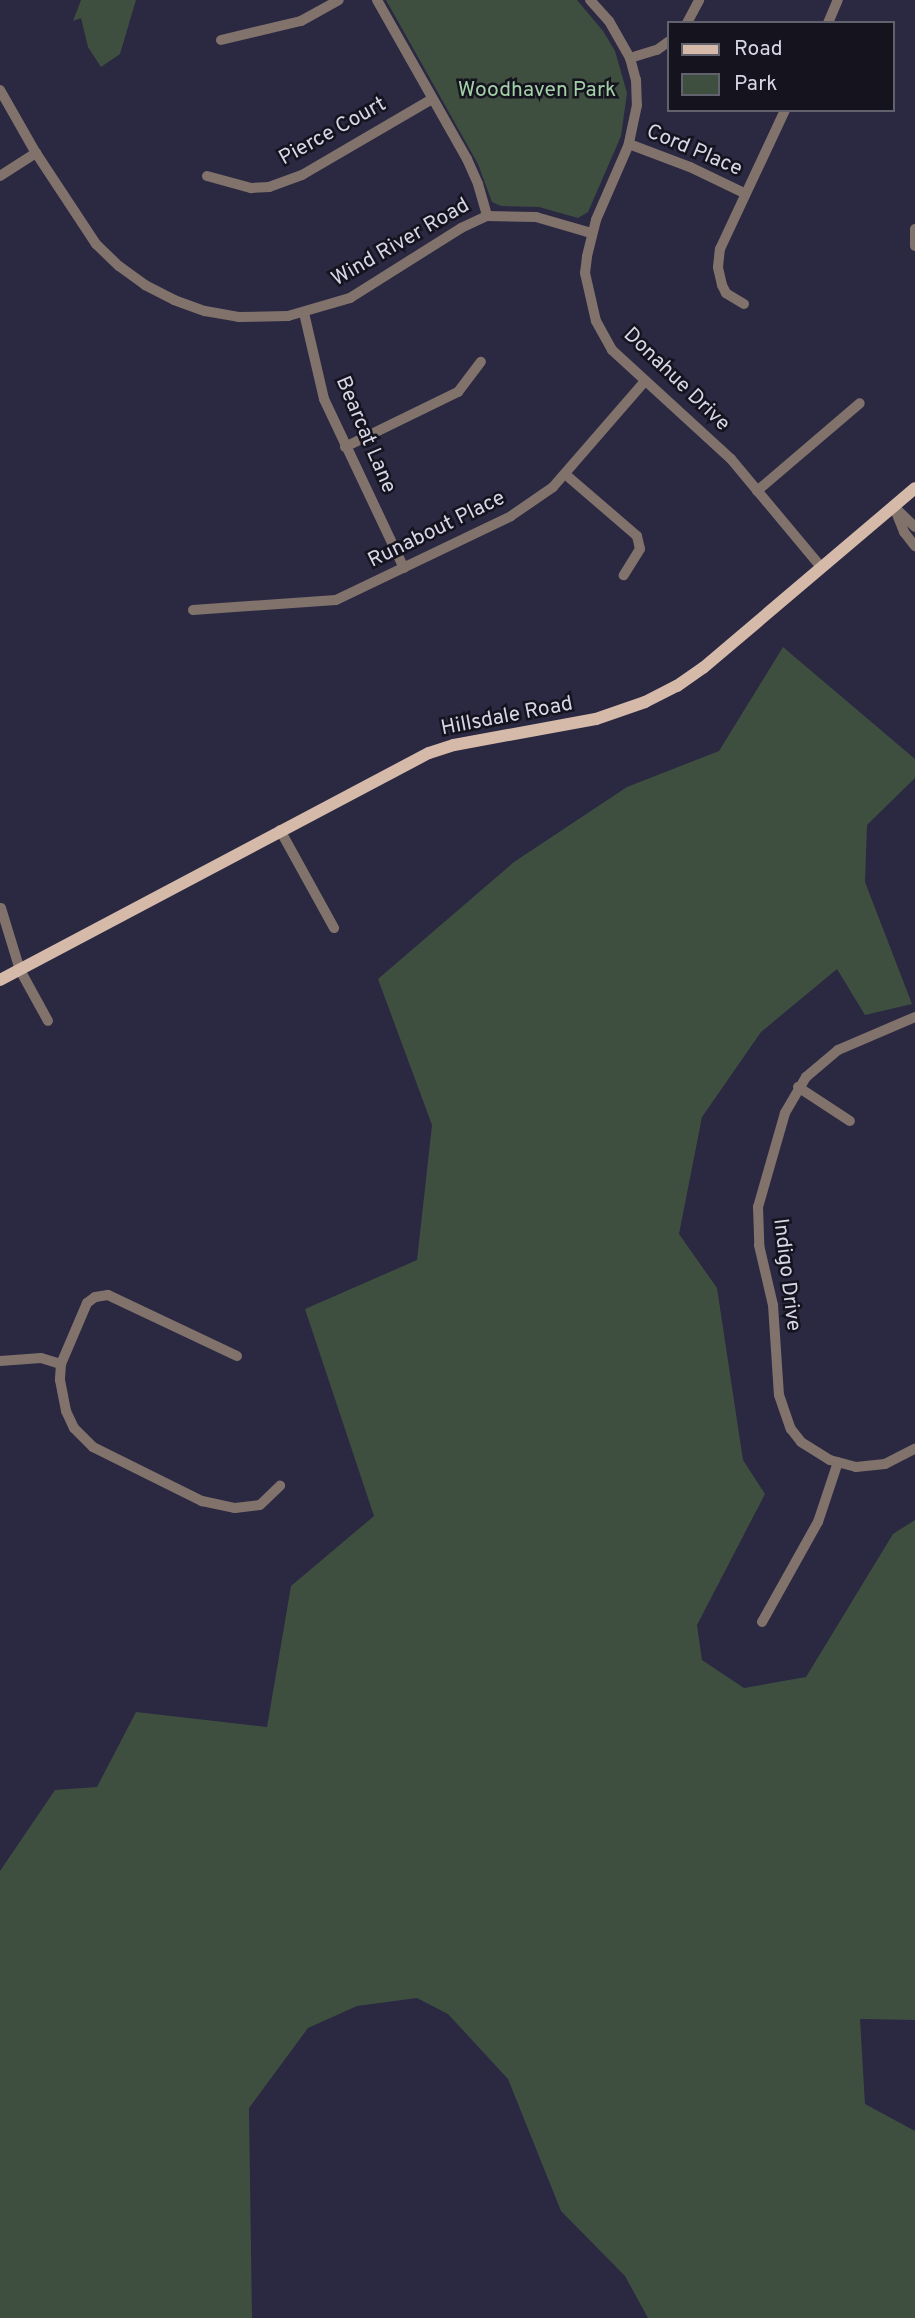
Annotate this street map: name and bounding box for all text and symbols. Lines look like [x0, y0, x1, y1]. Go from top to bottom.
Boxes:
legend [666, 21, 894, 112]
text: Road [734, 36, 783, 63]
text: Park [734, 71, 777, 98]
park label: Woodhaven Park [458, 78, 616, 104]
street label: Pierce Court [275, 92, 391, 172]
street label: Cord Place [642, 120, 746, 182]
street label: Wind River Road [328, 193, 474, 293]
street label: Donahue Drive [618, 323, 734, 437]
street label: Bearcat Lane [329, 373, 401, 497]
street label: Runabout Place [364, 486, 510, 574]
street label: Hillsdale Road [439, 692, 575, 742]
street label: Indigo Drive [767, 1217, 805, 1333]

